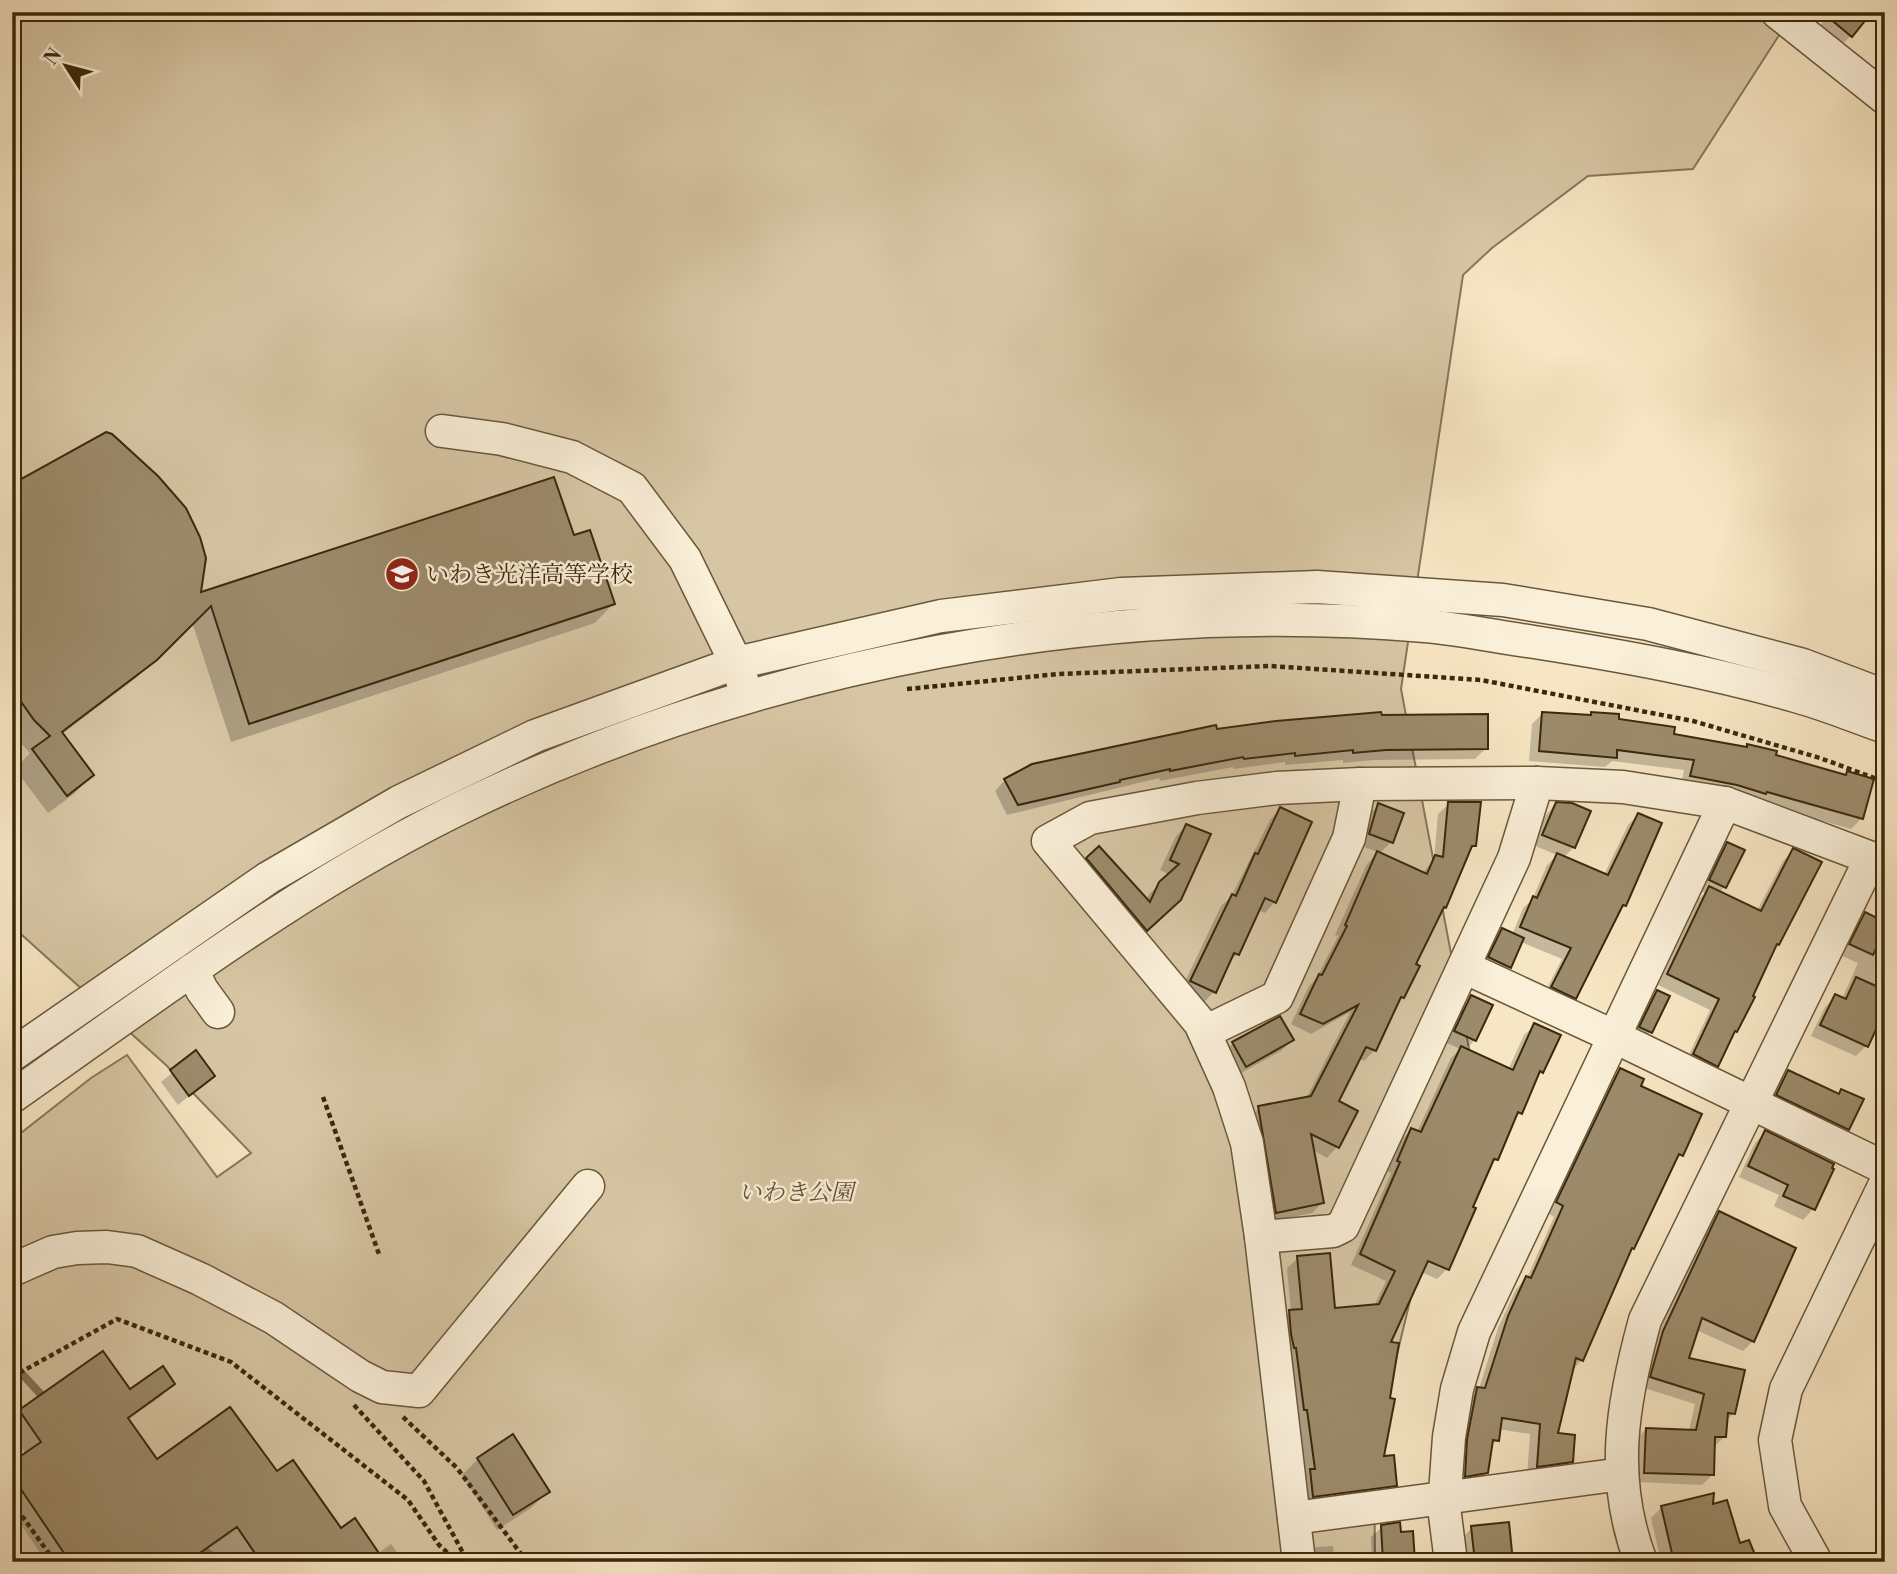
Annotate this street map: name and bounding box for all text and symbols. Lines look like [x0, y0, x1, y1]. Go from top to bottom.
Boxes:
north arrow [32, 32, 102, 102]
text: N [39, 43, 67, 70]
school or university icon: いわき光洋高等学校 [383, 555, 421, 593]
place label: いわき光洋高等学校 [426, 561, 633, 589]
park label: いわき公園 [739, 1179, 858, 1207]

